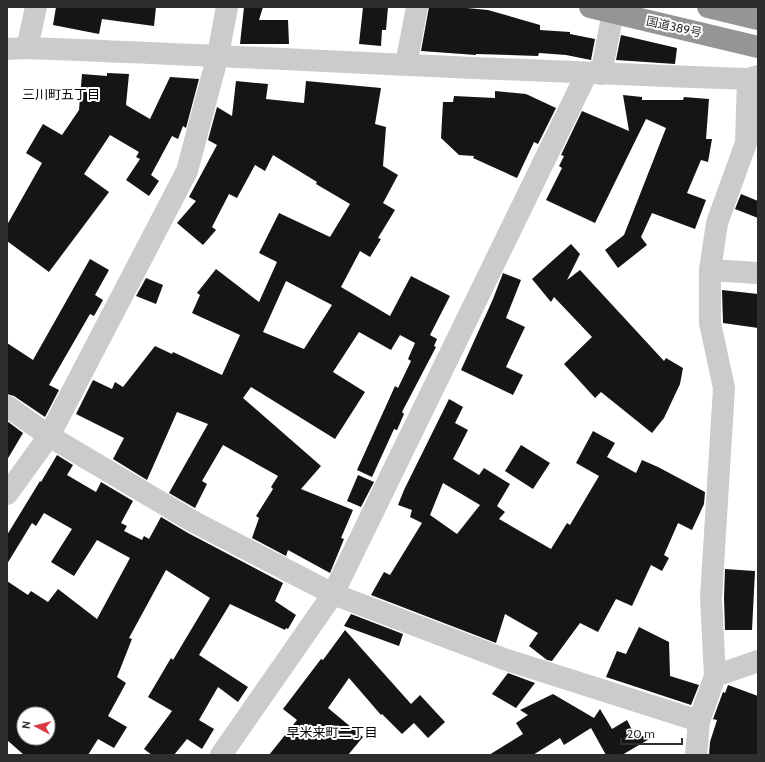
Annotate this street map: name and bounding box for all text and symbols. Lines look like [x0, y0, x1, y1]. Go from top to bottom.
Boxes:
street label: 国道389号 [645, 13, 703, 40]
district label: 三川町五丁目 [22, 86, 100, 102]
north arrow [16, 706, 56, 746]
text: N [19, 720, 33, 729]
scale bar [621, 720, 682, 746]
district label: 早米来町二丁目 [286, 724, 378, 740]
text: 20 m [627, 726, 655, 741]

